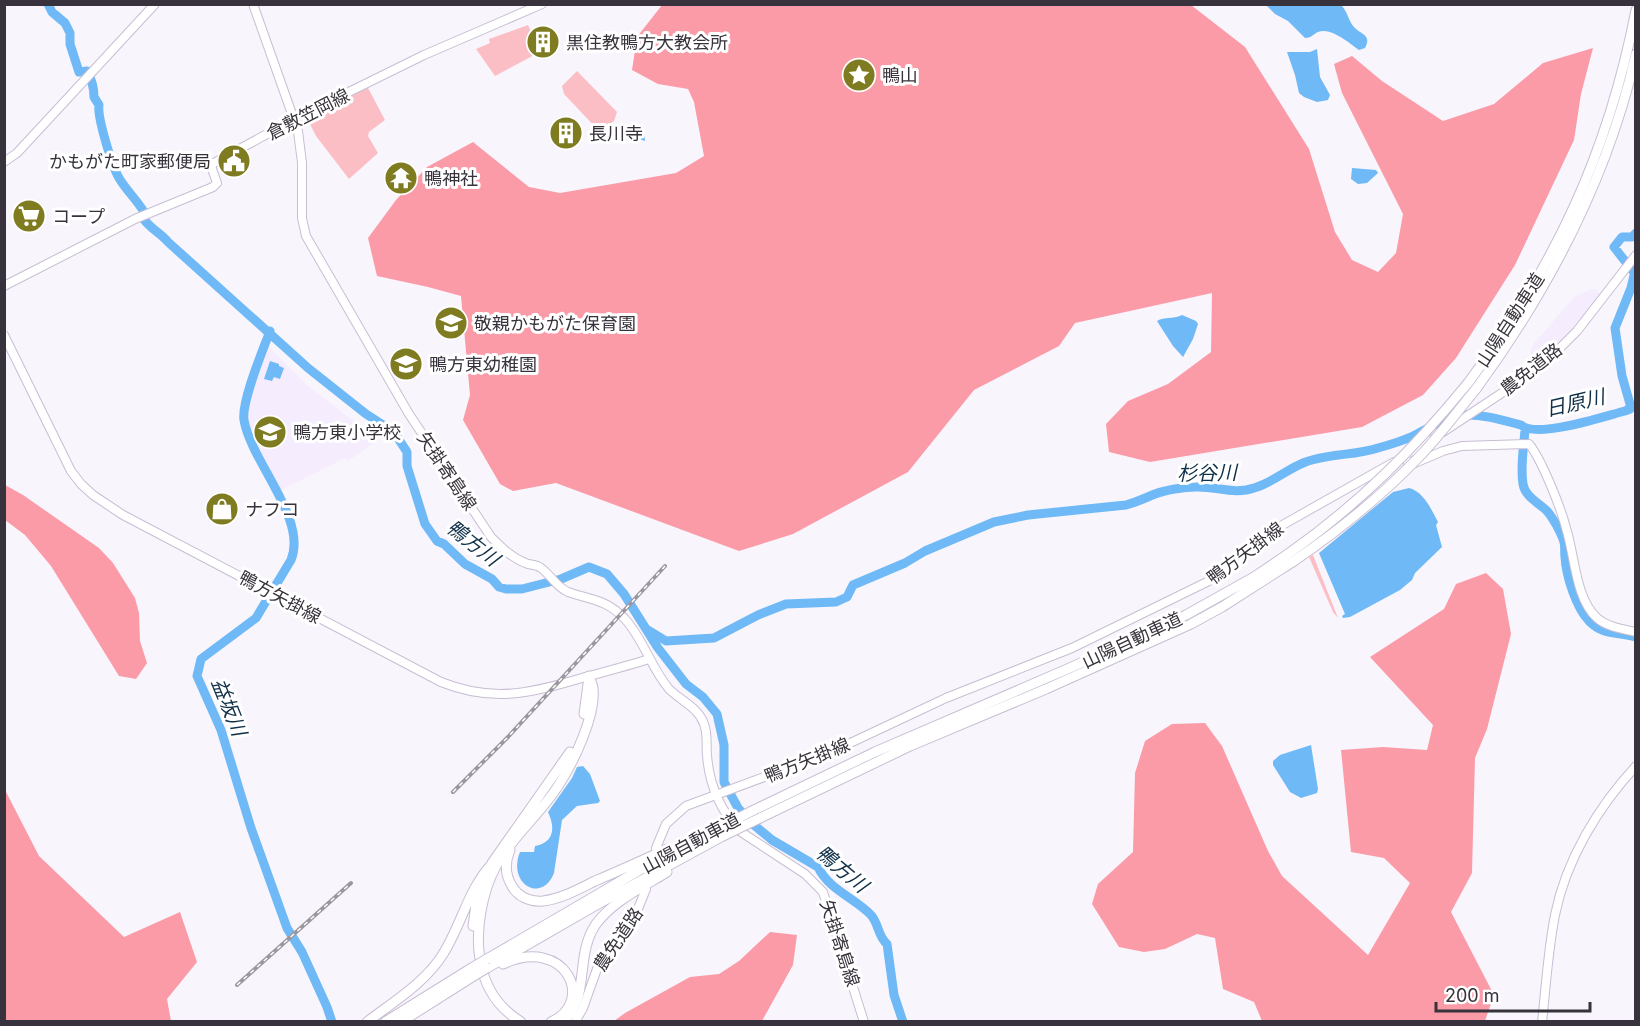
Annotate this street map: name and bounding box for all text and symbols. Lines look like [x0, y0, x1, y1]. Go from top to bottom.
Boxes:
building icon: 黒住教鴨方大教会所 [525, 24, 561, 60]
place label: 黒住教鴨方大教会所 [566, 32, 728, 53]
place icon: 鴨山 [841, 57, 877, 93]
place label: 鴨山 [882, 65, 918, 86]
street label: 倉敷笠岡線 [263, 84, 353, 144]
building icon: 長川寺 [548, 115, 584, 151]
place label: 長川寺 [589, 123, 643, 144]
public building icon: かもがた町家郵便局 [216, 143, 252, 179]
place label: かもがた町家郵便局 [49, 151, 211, 172]
temple icon: 鴨神社 [383, 160, 419, 196]
place label: 鴨神社 [424, 168, 478, 189]
supermarket icon: コープ [11, 198, 47, 234]
place label: コープ [52, 206, 105, 227]
street label: 山陽自動車道 [1472, 269, 1548, 371]
school or university icon: 敬親かもがた保育園 [433, 305, 469, 341]
place label: 敬親かもがた保育園 [474, 313, 636, 334]
street label: 農免道路 [1496, 339, 1566, 399]
school or university icon: 鴨方東幼稚園 [388, 346, 424, 382]
place label: 鴨方東幼稚園 [429, 354, 537, 375]
water label: 日原川 [1543, 384, 1609, 421]
school or university icon: 鴨方東小学校 [252, 414, 288, 450]
place label: 鴨方東小学校 [293, 422, 401, 443]
street label: 矢掛寄島線 [413, 428, 481, 514]
water label: 杉谷川 [1177, 460, 1239, 486]
shop icon: ナフコ [204, 491, 240, 527]
place label: ナフコ [245, 499, 299, 520]
water label: 鴨方川 [442, 515, 506, 572]
street label: 鴨方矢掛線 [1203, 518, 1287, 588]
street label: 鴨方矢掛線 [235, 567, 325, 627]
street label: 山陽自動車道 [1079, 608, 1185, 672]
water label: 益坂川 [207, 675, 252, 741]
street label: 鴨方矢掛線 [761, 733, 853, 787]
street label: 山陽自動車道 [638, 808, 744, 878]
water label: 鴨方川 [811, 841, 874, 899]
street label: 矢掛寄島線 [816, 897, 864, 989]
street label: 農免道路 [589, 903, 647, 975]
scale bar [1436, 975, 1590, 1013]
text: 200 m [1445, 985, 1500, 1006]

